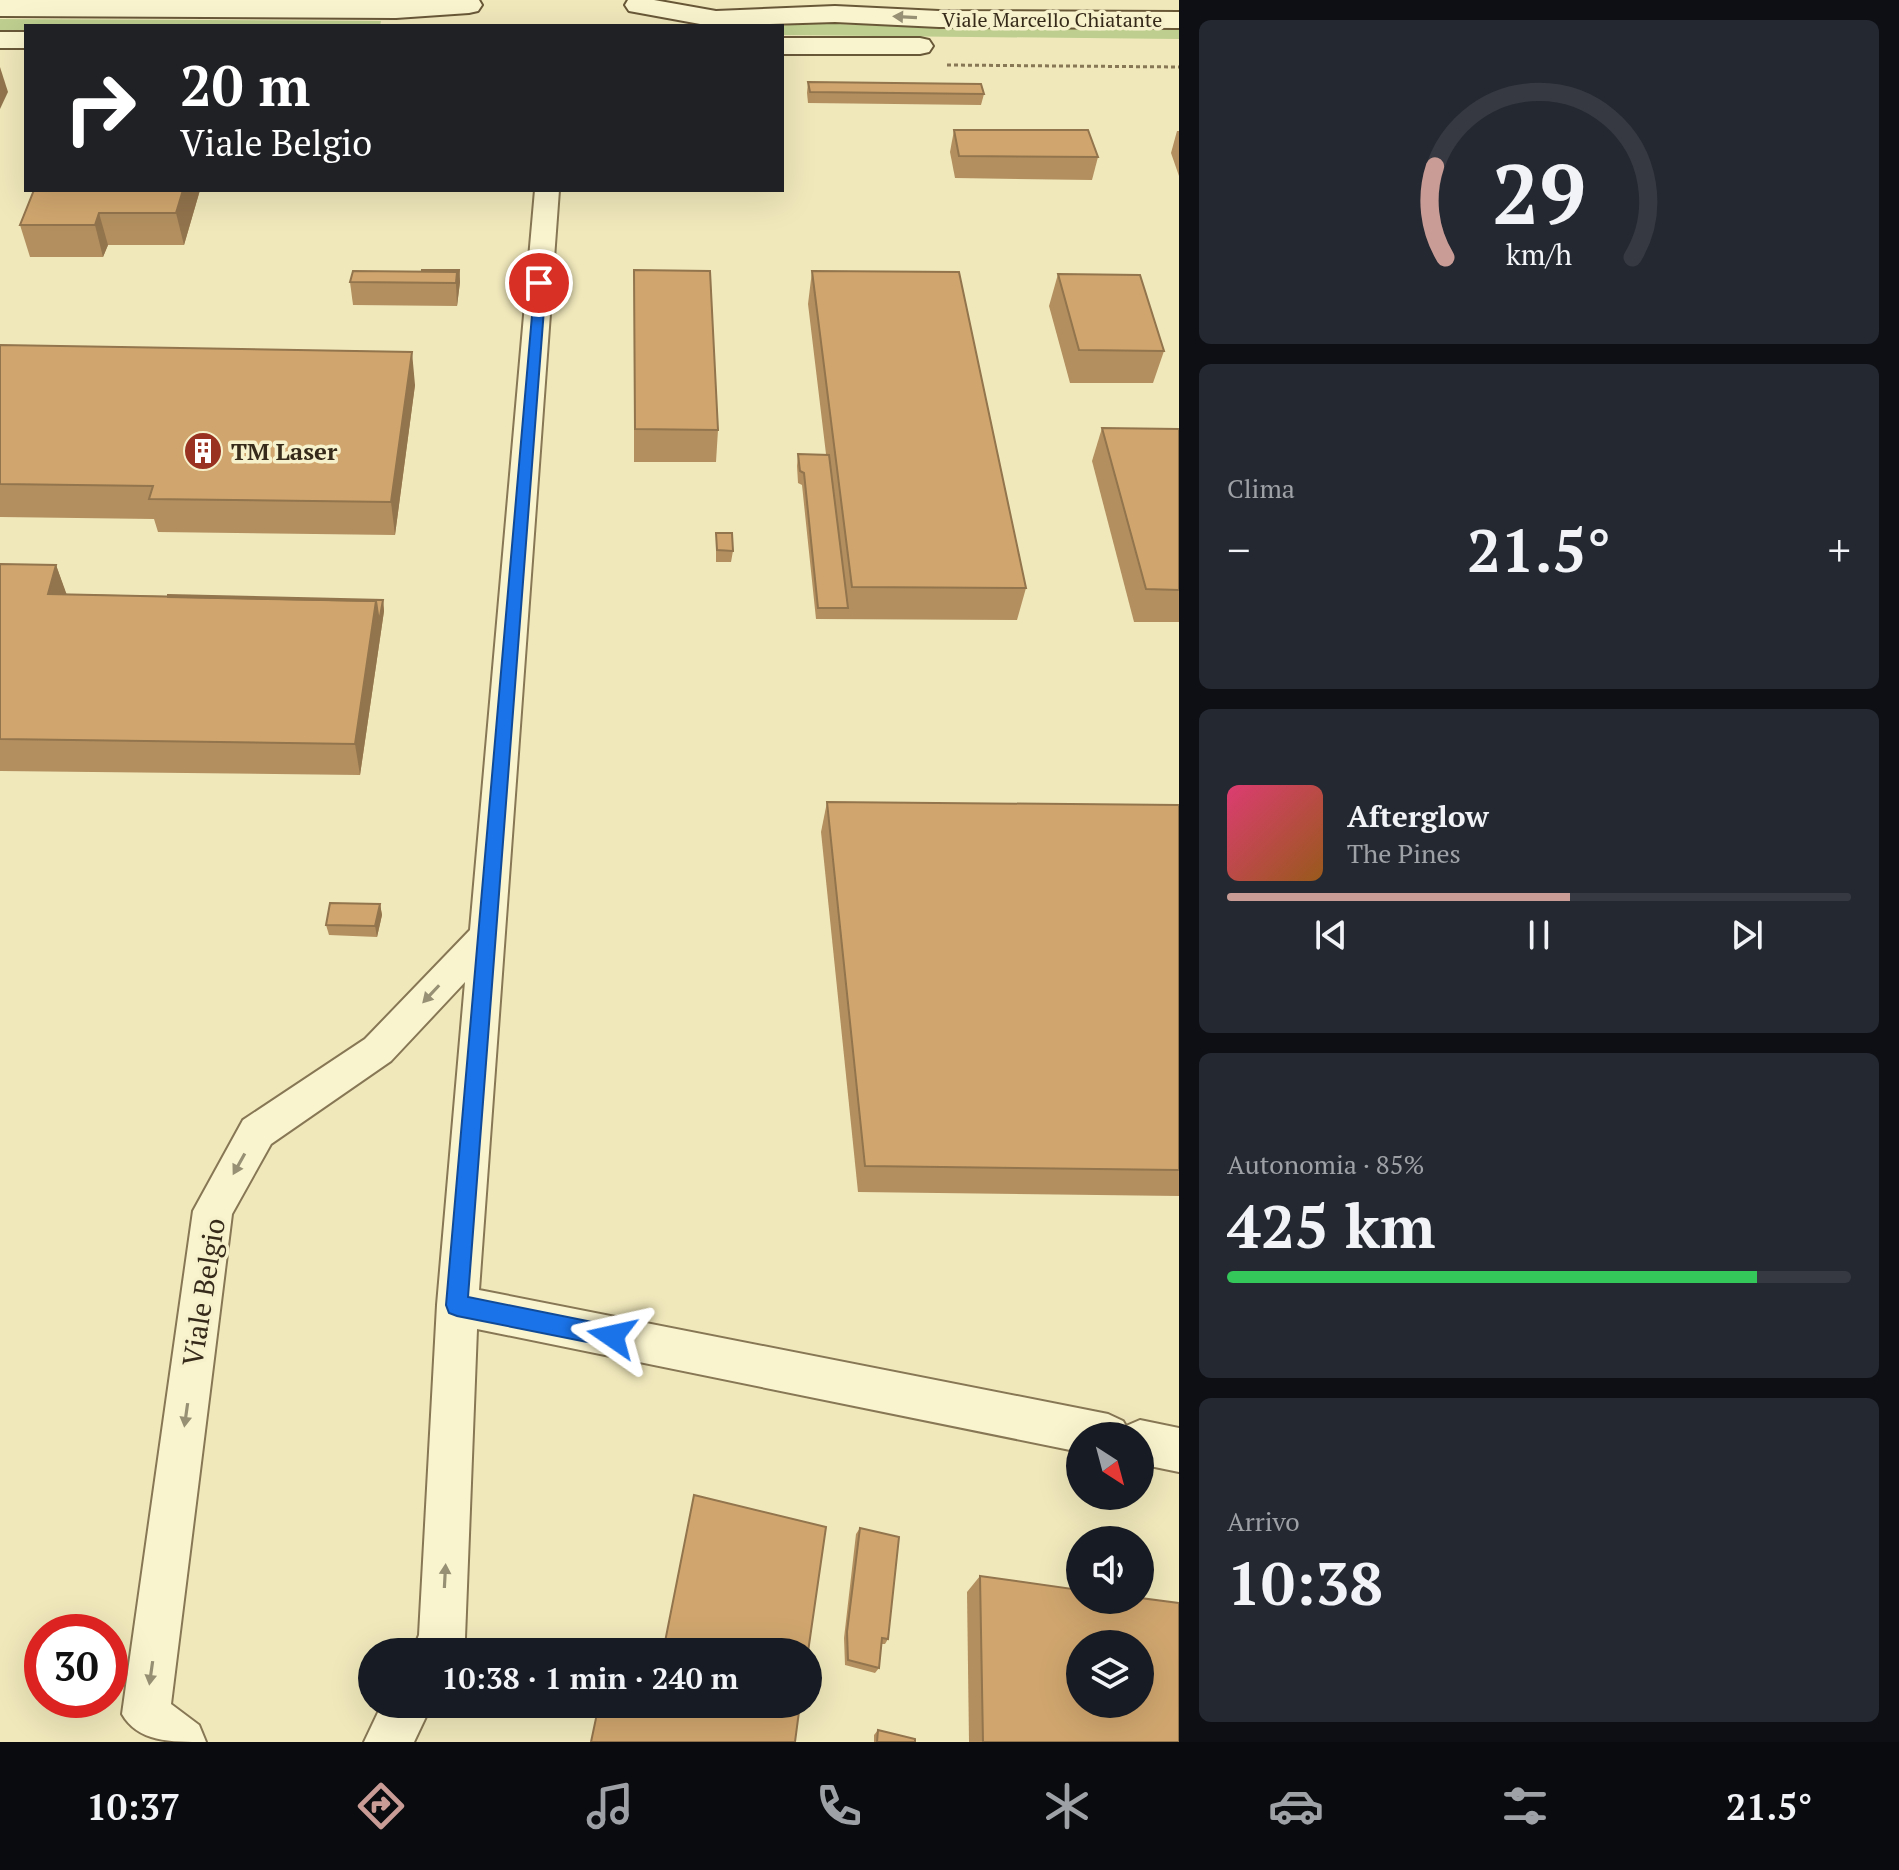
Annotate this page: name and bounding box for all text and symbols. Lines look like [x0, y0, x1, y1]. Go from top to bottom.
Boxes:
street label: Viale Marcello Chiatante [942, 6, 1162, 33]
one-way arrow [892, 11, 917, 24]
text: 20 m [180, 48, 310, 122]
icon: right [48, 56, 152, 160]
text: Viale Belgio [180, 119, 372, 166]
text: 29 [1492, 138, 1586, 248]
text: km/h [1506, 235, 1572, 273]
pin [505, 249, 573, 317]
icon: arrive [517, 261, 561, 305]
building icon: TM Laser [182, 430, 224, 472]
place label: TM Laser [231, 435, 338, 467]
text: Clima [1227, 471, 1295, 505]
text: 21.5° [1467, 510, 1611, 589]
text: − [1227, 520, 1250, 579]
text: + [1828, 520, 1851, 579]
text: Afterglow [1347, 796, 1489, 836]
text: The Pines [1347, 836, 1461, 870]
icon: previous [1309, 913, 1353, 957]
icon: pause [1517, 913, 1561, 957]
icon: next [1725, 913, 1769, 957]
one-way arrow [423, 984, 441, 1003]
text: Autonomia · 85% [1227, 1147, 1425, 1181]
one-way arrow [232, 1153, 246, 1175]
text: 425 km [1227, 1186, 1435, 1265]
street label: Viale Belgio [173, 1215, 233, 1369]
position arrow [570, 1294, 654, 1378]
one-way arrow [179, 1403, 192, 1428]
north arrow [1066, 1422, 1154, 1510]
map controls [1066, 1422, 1154, 1718]
text: Arrivo [1227, 1504, 1300, 1538]
button: sound [1066, 1526, 1154, 1614]
text: 10:38 [1227, 1543, 1383, 1622]
one-way arrow [438, 1563, 451, 1588]
speed limit sign: 30 [24, 1614, 128, 1718]
button: layers [1066, 1630, 1154, 1718]
text: 10:38 · 1 min · 240 m [442, 1658, 738, 1698]
one-way arrow [144, 1661, 157, 1686]
icon: directions [353, 1778, 409, 1834]
icon: music [582, 1778, 638, 1834]
icon: phone [811, 1778, 867, 1834]
icon: climate [1039, 1778, 1095, 1834]
icon: car [1268, 1778, 1324, 1834]
icon: filters [1497, 1778, 1553, 1834]
text: 10:37 [86, 1783, 180, 1830]
text: 21.5° [1726, 1783, 1812, 1830]

